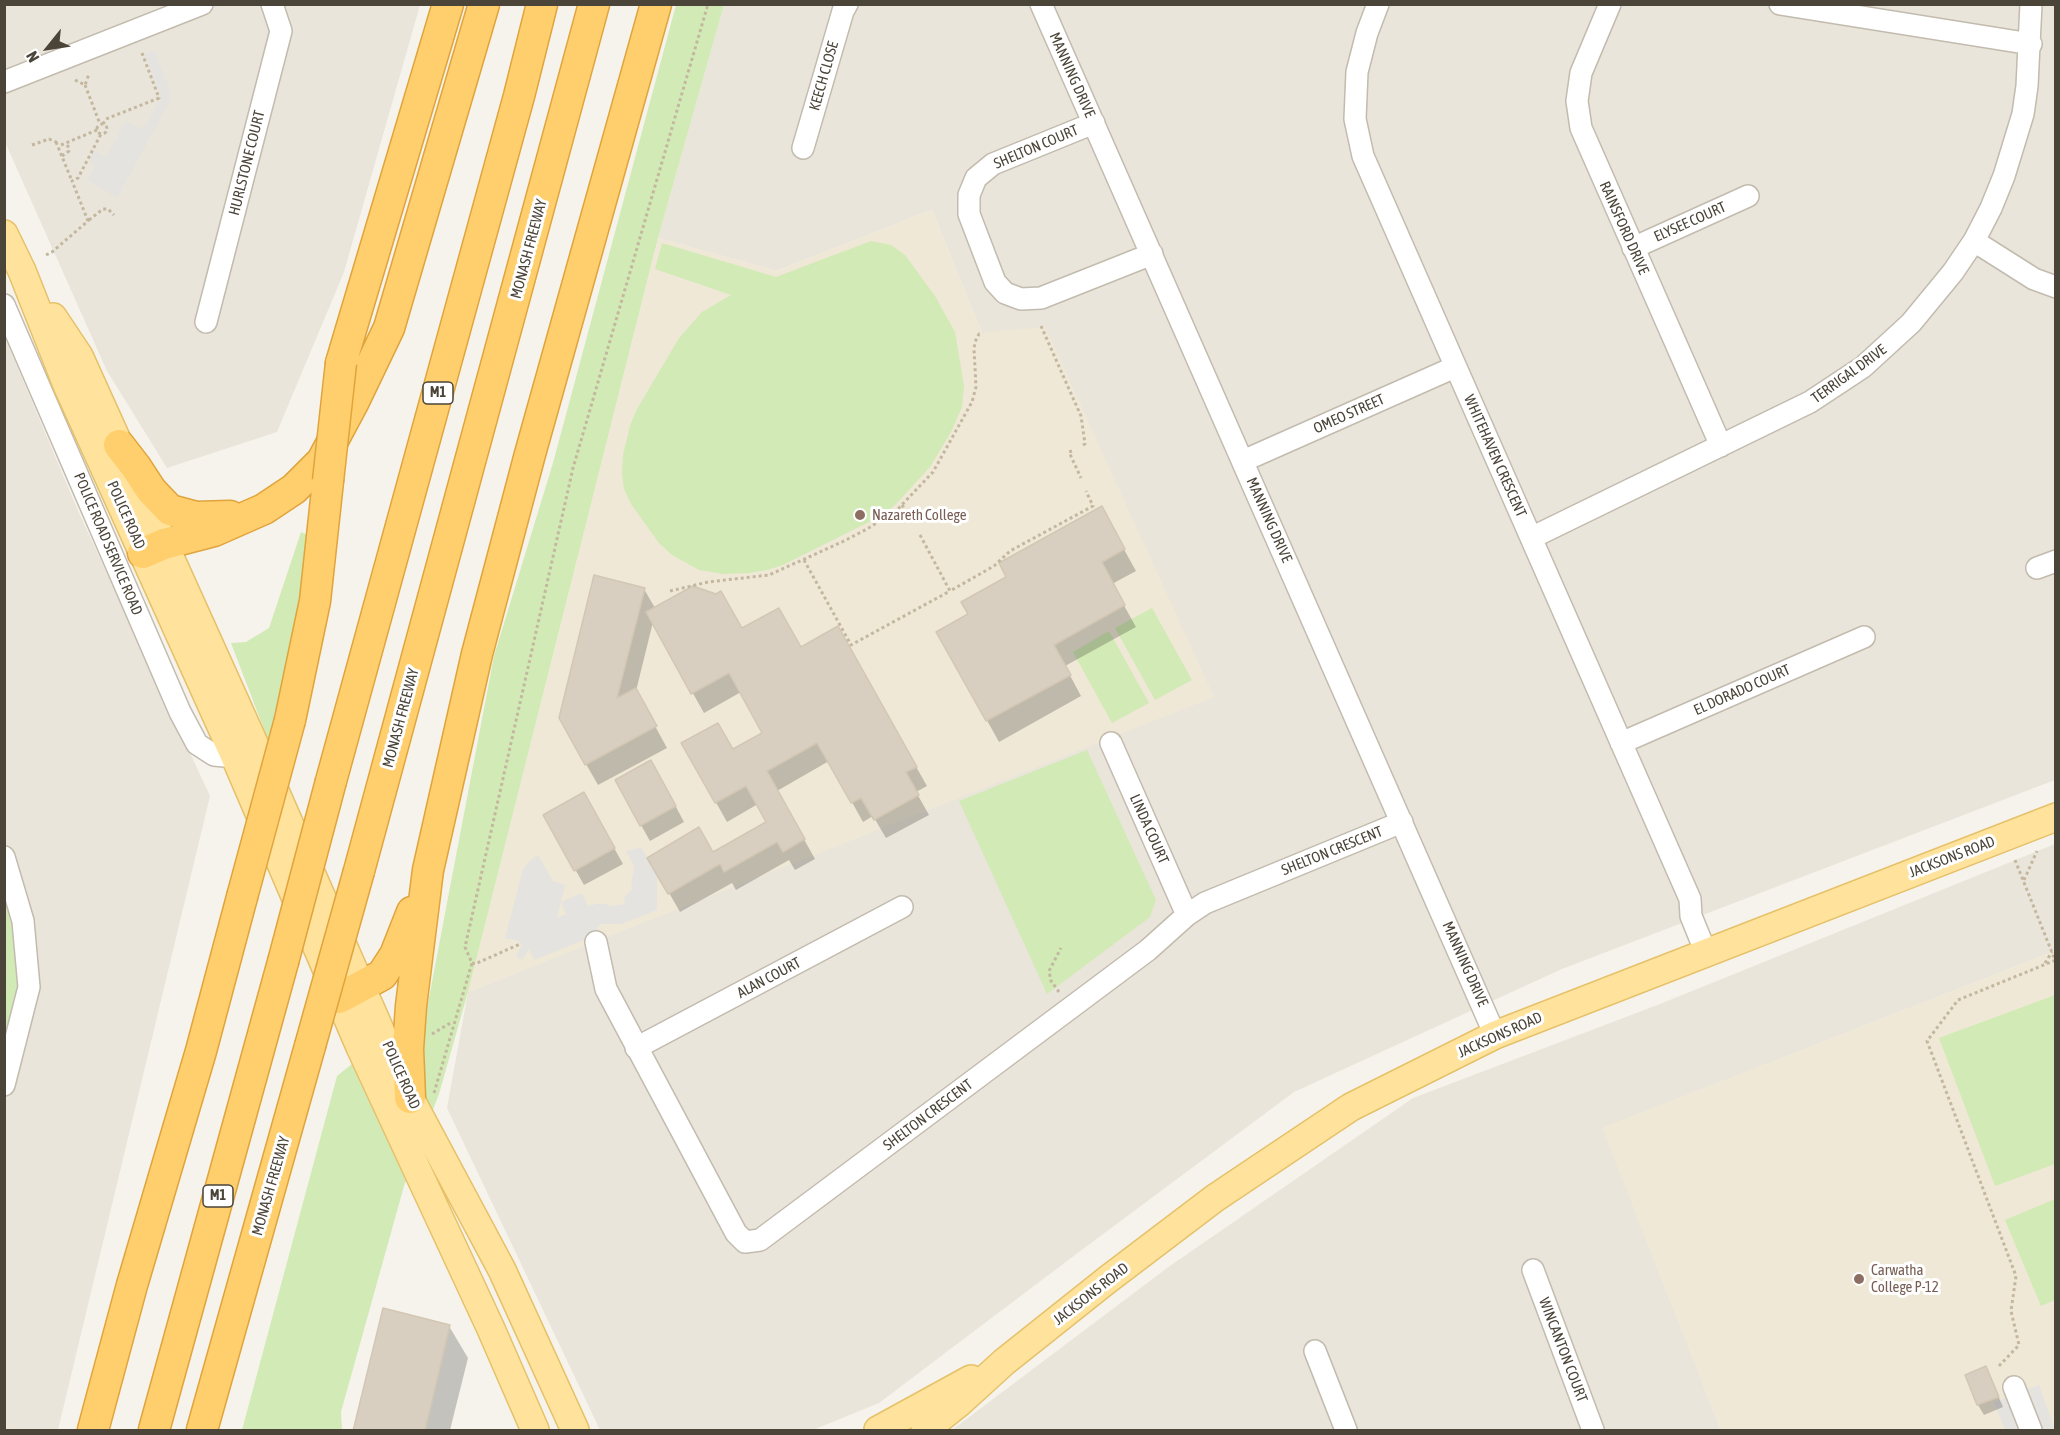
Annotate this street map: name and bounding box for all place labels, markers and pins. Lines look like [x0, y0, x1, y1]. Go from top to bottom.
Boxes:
place label: Nazareth College [872, 506, 966, 524]
marker: Nazareth College [853, 508, 867, 522]
place label: Carwatha College P-12 [1871, 1261, 1939, 1296]
marker: Carwatha College P-12 [1852, 1272, 1866, 1286]

